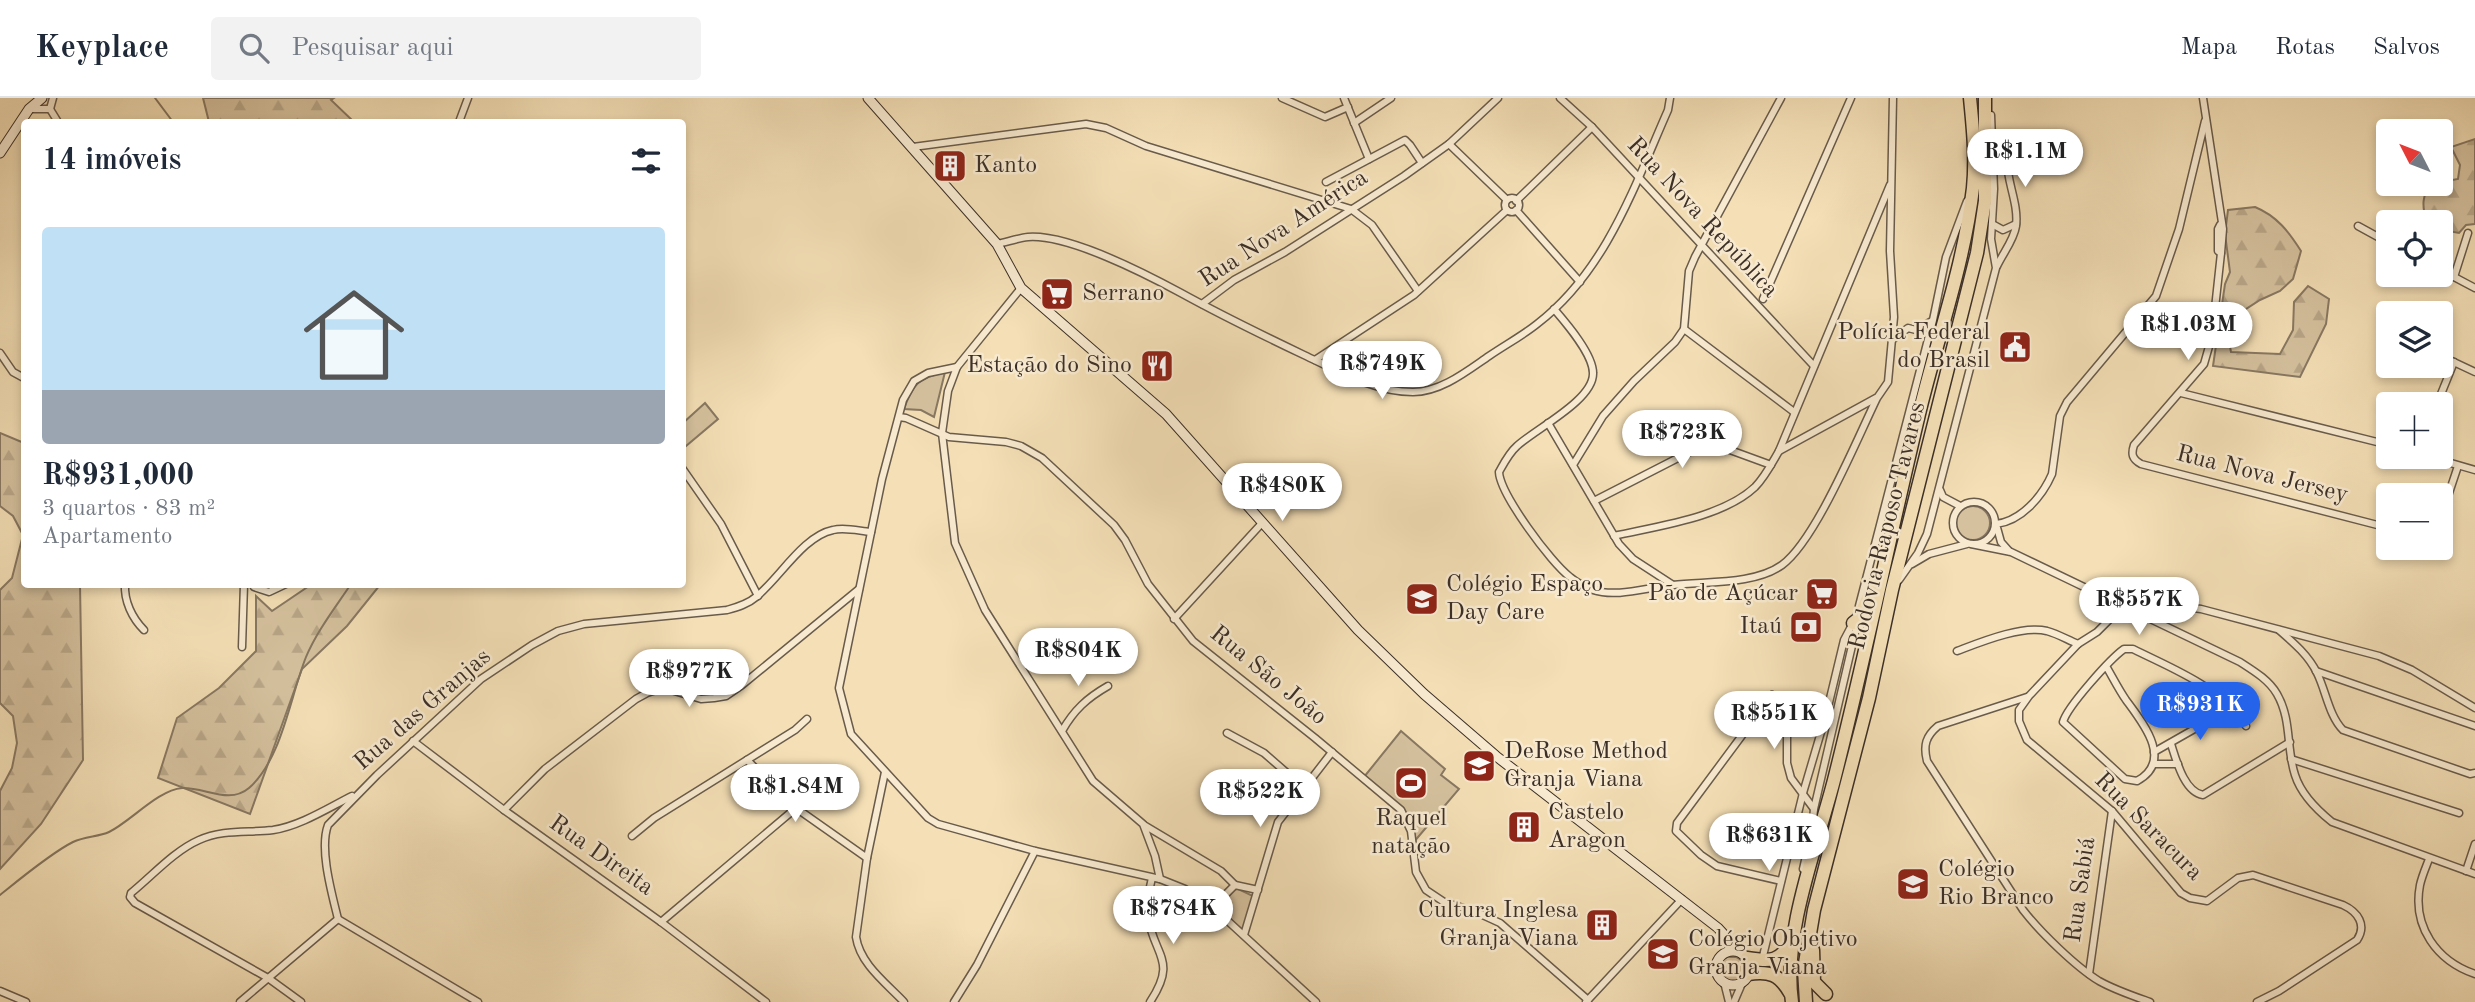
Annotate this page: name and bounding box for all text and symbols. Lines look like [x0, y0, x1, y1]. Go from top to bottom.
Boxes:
search box [211, 17, 701, 80]
icon: search [235, 29, 273, 67]
text: Keyplace [35, 32, 169, 65]
text: Pesquisar aqui [291, 35, 454, 61]
text: Mapa [2181, 36, 2237, 60]
text: Rotas [2275, 36, 2335, 60]
text: Salvos [2373, 36, 2440, 60]
north arrow [2376, 119, 2454, 196]
map controls [2376, 119, 2453, 560]
pin: R$1.1M [1968, 130, 2082, 189]
street label: Rua Nova República [1622, 133, 1782, 303]
text: R$1.1M [1983, 140, 2067, 163]
icon: filters [627, 142, 665, 180]
text: 14 imóveis [42, 146, 181, 176]
building icon: Kanto [931, 147, 969, 185]
place label: Kanto [974, 154, 1037, 178]
street label: Rua Nova América [1195, 166, 1373, 292]
button: locate [2376, 210, 2453, 287]
icon: home [291, 272, 417, 398]
supermarket icon: Serrano [1038, 275, 1076, 313]
place label: Serrano [1082, 282, 1164, 306]
button: layers [2376, 301, 2453, 378]
pin: R$1.03M [2123, 302, 2253, 362]
text: R$1.03M [2139, 313, 2237, 336]
place label: Polícia Federal do Brasil [1837, 321, 1990, 373]
public building icon: Polícia Federal do Brasil [1996, 328, 2034, 366]
pin: R$749K [1325, 342, 1439, 401]
restaurant icon: Estação do Sino [1138, 347, 1176, 385]
text: R$749K [1338, 352, 1426, 375]
place label: Estação do Sino [966, 354, 1132, 378]
button: + [2376, 392, 2453, 469]
street label: Rodovia Raposo Tavares [1846, 399, 1930, 653]
pin: R$723K [1625, 410, 1739, 470]
text: R$723K [1638, 421, 1726, 444]
street label: Rua Nova Jersey [2173, 442, 2351, 508]
text: R$931,000 [42, 461, 194, 491]
pin: R$480K [1225, 464, 1339, 523]
text: R$480K [1238, 474, 1326, 497]
button: − [2376, 483, 2453, 560]
text: 3 quartos · 83 m² [42, 497, 215, 520]
text: Apartamento [42, 525, 172, 548]
place label: Colégio Espaço Day Care [1446, 573, 1603, 625]
supermarket icon: Pão de Açúcar [1803, 575, 1841, 613]
pin: R$557K [2082, 578, 2196, 637]
school or university icon: Colégio Espaço Day Care [1403, 580, 1441, 618]
place label: Pão de Açúcar [1648, 582, 1798, 606]
text: R$557K [2095, 588, 2183, 611]
bank icon: Itaú [1787, 608, 1825, 646]
place label: Itaú [1739, 615, 1782, 639]
street label: Rua São João [1205, 622, 1331, 730]
pin: R$804K [1021, 628, 1135, 688]
text: R$804K [1034, 639, 1122, 662]
street label: Rua das Granjas [350, 645, 496, 775]
pin: R$977K [632, 650, 746, 709]
text: R$977K [645, 660, 733, 683]
pin: R$931K [2143, 682, 2257, 742]
pin: R$551K [1717, 692, 1831, 751]
text: R$931K [2156, 693, 2244, 716]
text: R$551K [1730, 702, 1818, 725]
place label: DeRose Method Granja Viana [1504, 740, 1668, 792]
school or university icon: DeRose Method Granja Viana [1460, 747, 1498, 785]
pin: R$1.84M [730, 764, 860, 824]
sports icon: Raquel natação [1392, 764, 1430, 802]
street label: Rua Saracura [2089, 768, 2207, 886]
pin: R$522K [1203, 770, 1317, 829]
text: R$1.84M [746, 775, 844, 798]
text: R$522K [1216, 780, 1304, 803]
place label: Castelo Aragon [1548, 801, 1626, 853]
place label: Raquel natação [1371, 807, 1451, 859]
building icon: Castelo Aragon [1505, 808, 1543, 846]
street label: Rua Direita [544, 811, 658, 901]
pin: R$631K [1712, 814, 1826, 873]
text: R$631K [1725, 824, 1813, 847]
street label: Rua Sabiá [2062, 836, 2100, 944]
place label: Colégio Rio Branco [1938, 858, 2054, 910]
school or university icon: Colégio Rio Branco [1894, 865, 1932, 903]
pin: R$784K [1116, 886, 1230, 946]
text: R$784K [1129, 897, 1217, 920]
place label: Cultura Inglesa Granja Viana [1418, 899, 1578, 951]
building icon: Cultura Inglesa Granja Viana [1583, 906, 1621, 944]
place label: Colégio Objetivo Granja Viana [1688, 928, 1858, 980]
school or university icon: Colégio Objetivo Granja Viana [1644, 935, 1682, 973]

